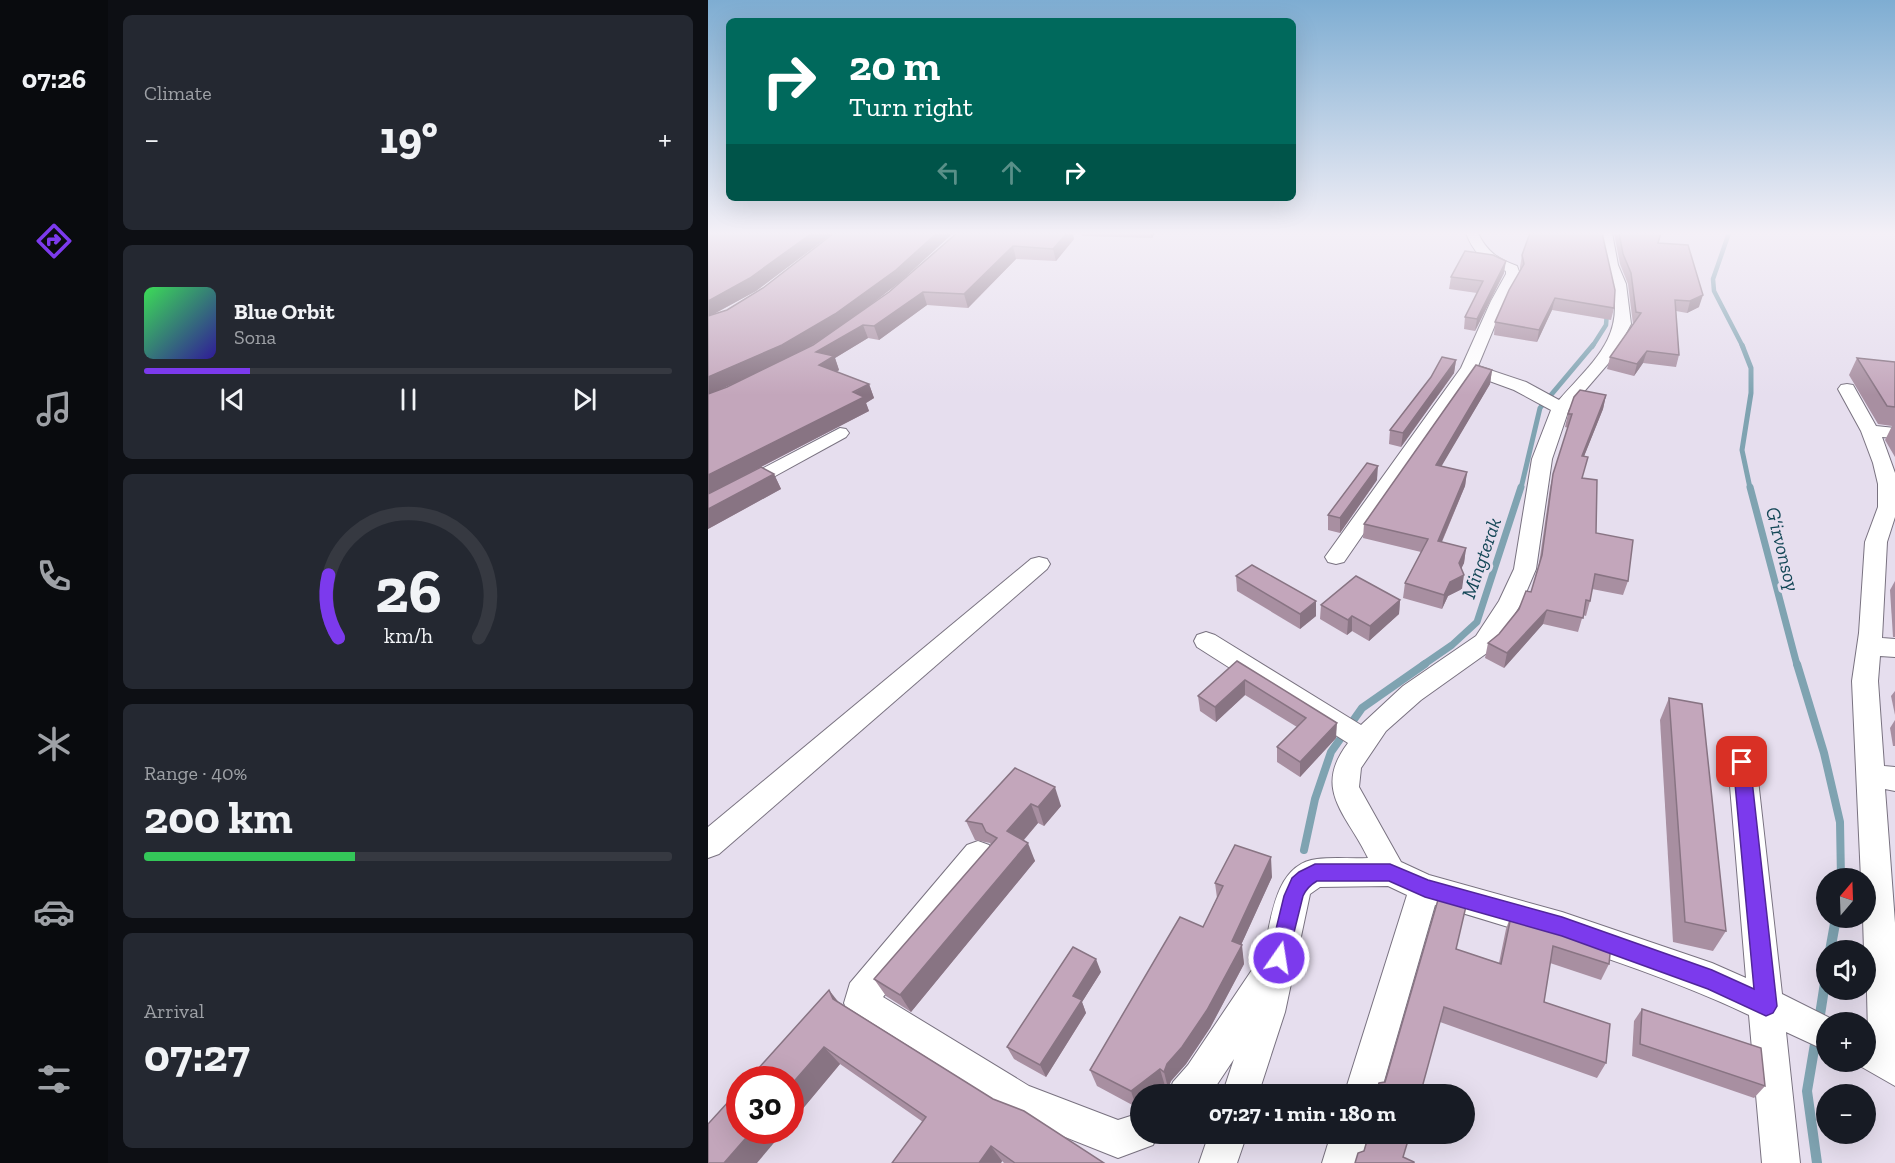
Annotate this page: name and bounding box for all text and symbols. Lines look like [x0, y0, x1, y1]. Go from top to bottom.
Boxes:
text: 20 m [849, 40, 940, 91]
icon: right [750, 42, 828, 120]
text: 07:26 [22, 63, 86, 95]
text: Climate [144, 81, 212, 105]
text: Turn right [849, 91, 973, 123]
text: 19° [380, 111, 438, 165]
text: − [144, 119, 159, 158]
text: + [658, 119, 672, 158]
icon: left [932, 156, 965, 189]
icon: ahead [995, 156, 1028, 189]
icon: right [1058, 156, 1091, 189]
icon: directions [33, 220, 75, 262]
text: Blue Orbit [234, 298, 334, 325]
text: Sona [234, 325, 276, 349]
icon: previous [216, 383, 249, 416]
icon: pause [392, 383, 425, 416]
icon: next [568, 383, 601, 416]
icon: music [33, 388, 75, 430]
water label: G‘irvonsoy [1761, 504, 1805, 594]
water label: Mingterak [1456, 514, 1506, 602]
text: 26 [375, 554, 441, 629]
icon: phone [33, 555, 75, 597]
text: km/h [384, 624, 432, 649]
icon: climate [33, 723, 75, 765]
pin [1716, 736, 1767, 787]
icon: arrive [1725, 745, 1758, 778]
text: Range · 40% [144, 761, 247, 785]
text: 200 km [144, 791, 293, 845]
north arrow [1816, 868, 1876, 928]
map controls [1816, 868, 1876, 1144]
icon: car [33, 891, 75, 933]
position arrow [1247, 926, 1311, 990]
button: sound [1816, 940, 1876, 1000]
text: Arrival [144, 999, 204, 1023]
button: + [1816, 1012, 1876, 1072]
text: 07:27 [144, 1029, 250, 1083]
icon: filters [33, 1058, 75, 1100]
speed limit sign: 30 [726, 1066, 804, 1144]
button: − [1816, 1084, 1876, 1144]
text: 07:27 · 1 min · 180 m [1209, 1100, 1396, 1127]

